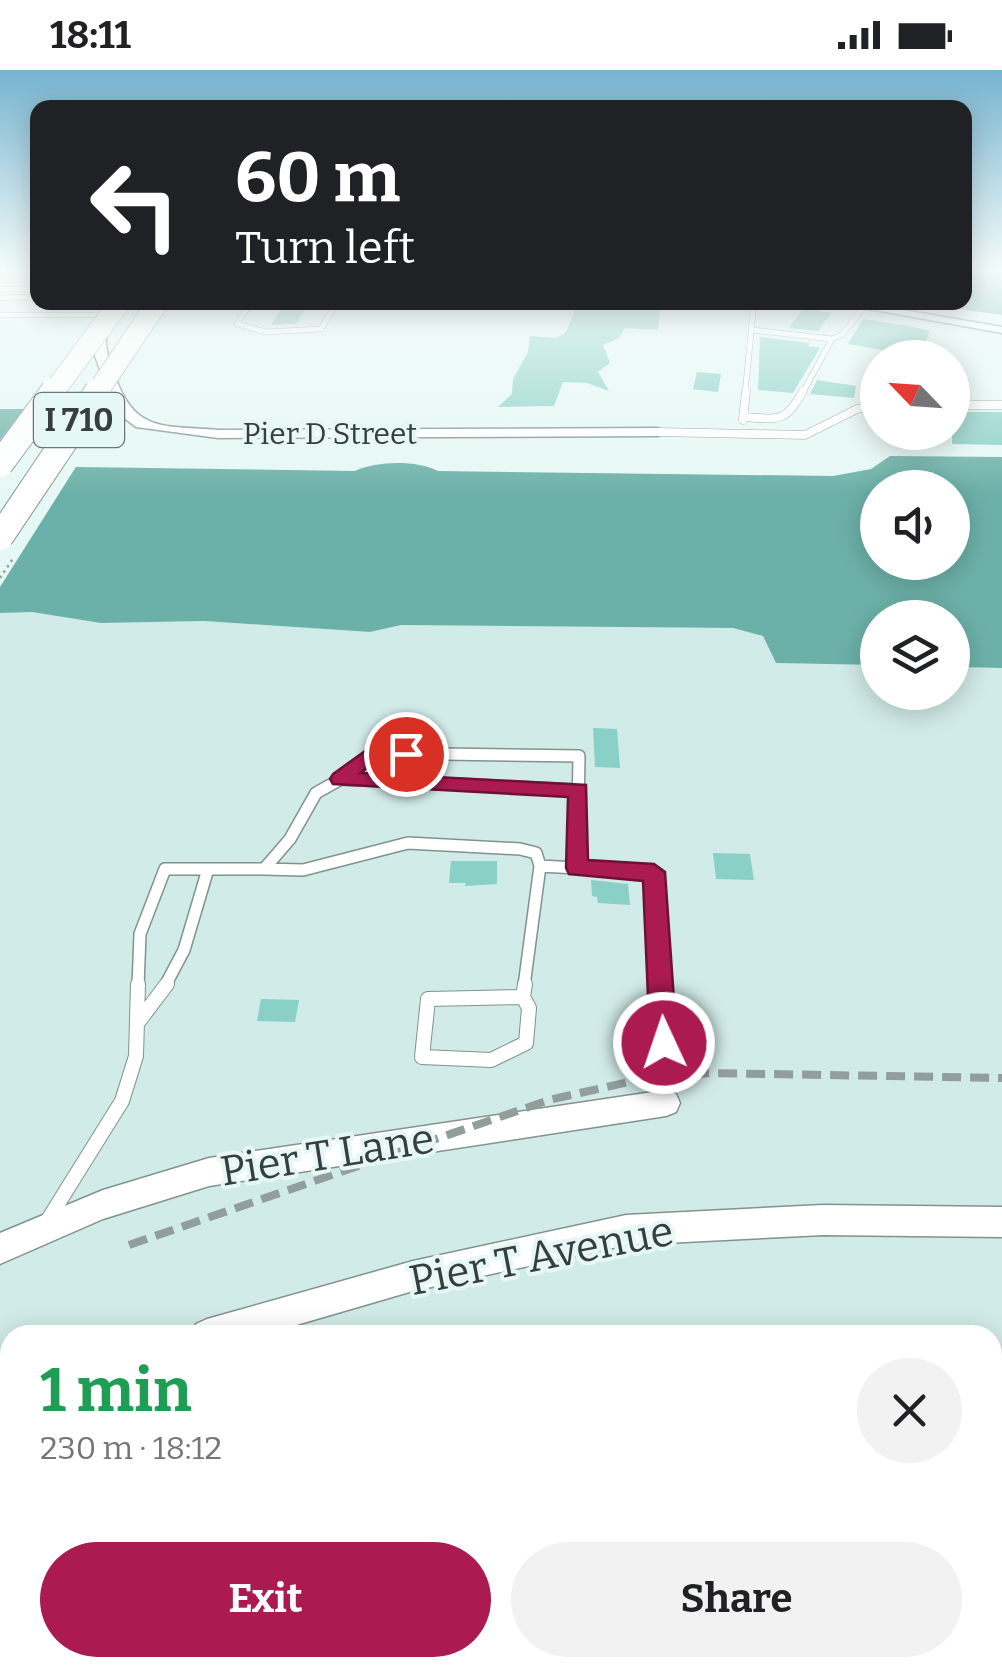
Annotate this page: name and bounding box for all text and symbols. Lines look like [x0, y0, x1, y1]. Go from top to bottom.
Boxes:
text: 18:11 [50, 12, 131, 58]
text: 60 m [235, 136, 400, 220]
icon: left [70, 140, 200, 270]
text: Turn left [235, 221, 415, 275]
north arrow [860, 340, 970, 450]
map controls [860, 340, 970, 710]
road number: I 710 [34, 393, 124, 447]
street label: Pier D Street [243, 416, 417, 452]
button: sound [860, 470, 970, 580]
button: layers [860, 600, 970, 710]
pin [364, 712, 449, 797]
icon: arrive [379, 727, 434, 782]
position arrow [612, 991, 716, 1095]
street label: Pier T Lane [217, 1113, 437, 1197]
street label: Pier T Avenue [405, 1206, 677, 1306]
text: 1 min [40, 1355, 192, 1427]
button: close [857, 1358, 962, 1463]
text: 230 m · 18:12 [40, 1429, 222, 1467]
button: Exit [40, 1542, 491, 1657]
button: Share [511, 1542, 962, 1657]

